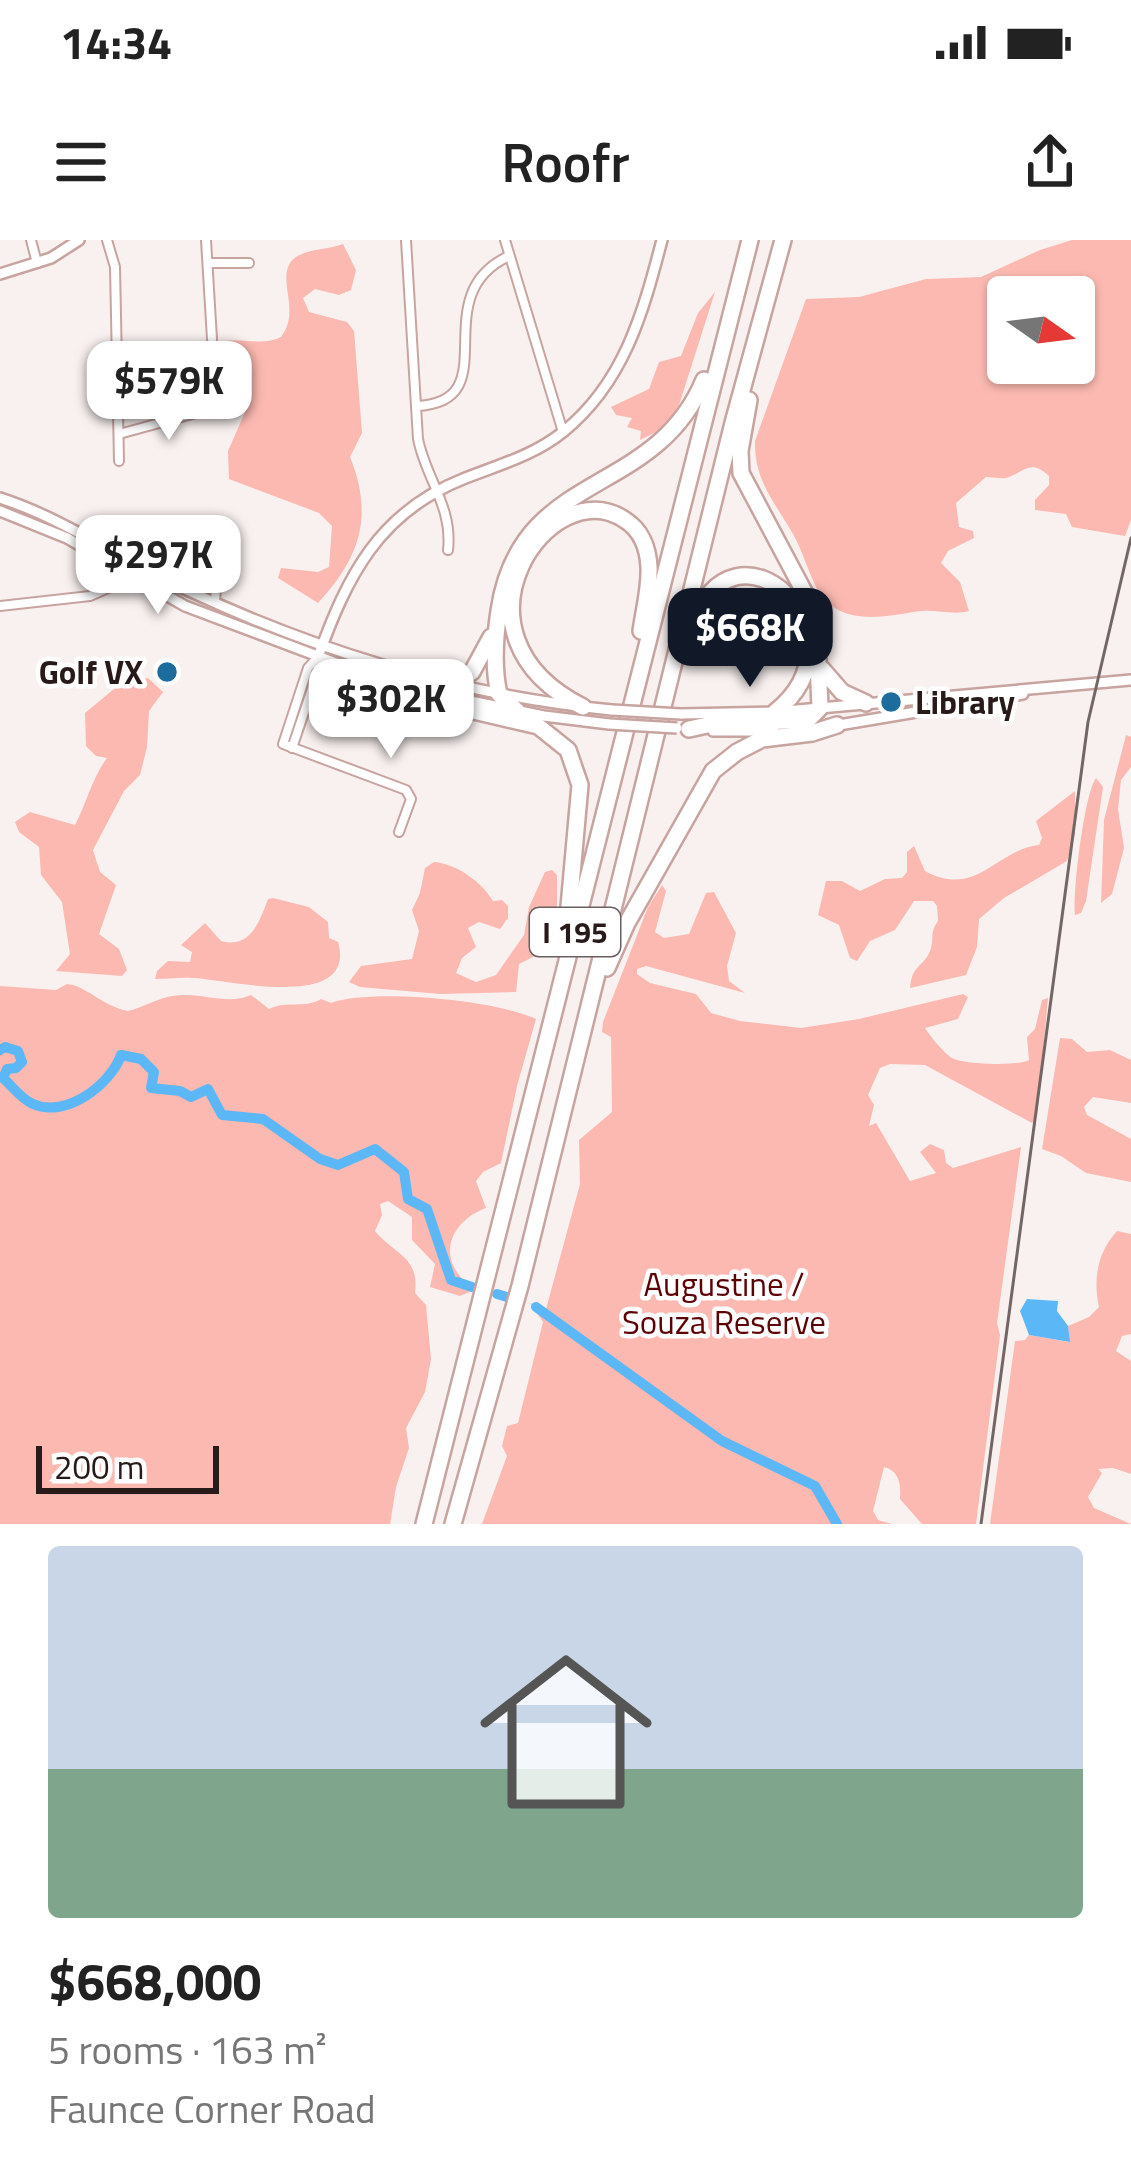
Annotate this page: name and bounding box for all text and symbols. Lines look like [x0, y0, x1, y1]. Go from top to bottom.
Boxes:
text: 14:34 [60, 8, 172, 76]
text: Roofr [501, 121, 630, 203]
icon: menu [48, 129, 114, 195]
icon: share [1017, 129, 1083, 195]
north arrow [987, 276, 1095, 384]
map controls [987, 276, 1095, 384]
pin: $579K [85, 341, 253, 443]
text: $579K [114, 350, 224, 409]
pin: $297K [74, 515, 242, 617]
text: $297K [103, 524, 213, 583]
pin: $668K [666, 588, 834, 690]
text: $668K [695, 597, 805, 656]
place label: Golf VX [39, 647, 143, 697]
marker: Golf VX [154, 659, 180, 685]
pin: $302K [307, 659, 475, 761]
text: $302K [336, 668, 446, 727]
place label: Library [915, 677, 1015, 727]
marker: Library [878, 689, 904, 715]
road number: I 195 [530, 908, 620, 956]
park label: Augustine / Souza Reserve [622, 1259, 826, 1347]
scale bar [36, 1440, 219, 1493]
text: 200 m [54, 1442, 144, 1492]
icon: home [458, 1624, 674, 1840]
text: $668,000 [48, 1942, 261, 2020]
text: 5 rooms · 163 m² [48, 2020, 327, 2079]
text: Faunce Corner Road [48, 2079, 376, 2138]

